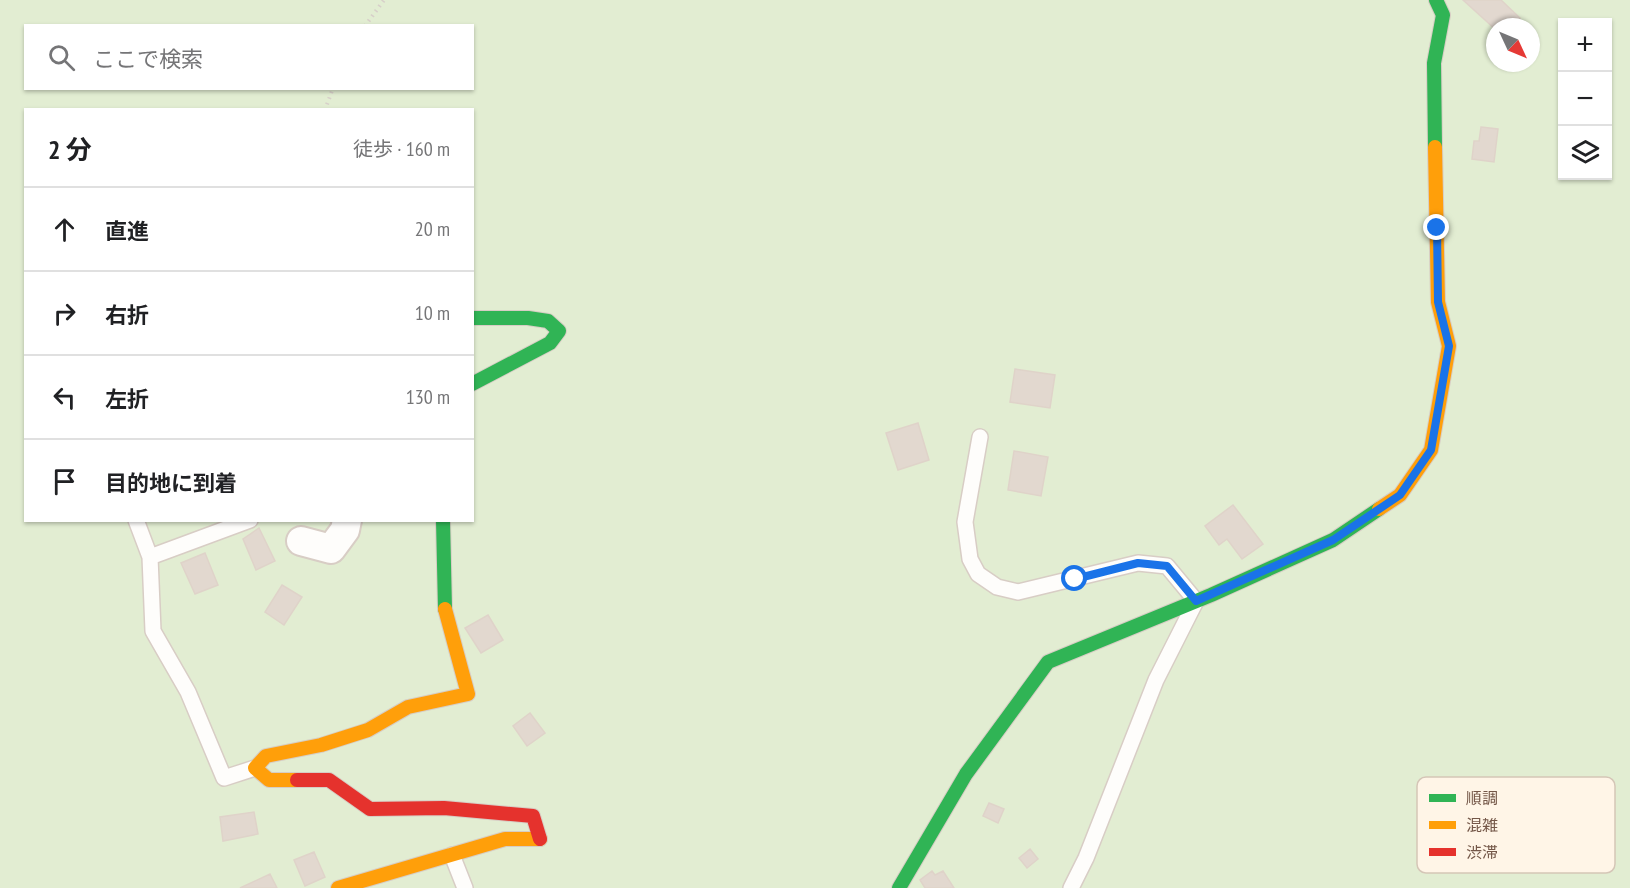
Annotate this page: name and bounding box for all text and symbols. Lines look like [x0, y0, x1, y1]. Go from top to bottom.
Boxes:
north arrow [1486, 18, 1540, 72]
map controls [1558, 18, 1612, 180]
button: + [1558, 18, 1612, 72]
search box [24, 24, 474, 90]
icon: search [45, 41, 78, 74]
text: ここで検索 [93, 45, 203, 73]
button: − [1558, 72, 1612, 126]
button: layers [1558, 126, 1612, 180]
text: 2 分 [48, 133, 92, 166]
text: 徒歩 · 160 m [353, 136, 450, 162]
icon: ahead [48, 213, 81, 246]
route end [1423, 214, 1449, 240]
text: 20 m [415, 216, 450, 242]
text: 直進 [105, 217, 149, 245]
icon: right [48, 297, 81, 330]
text: 10 m [415, 300, 450, 326]
text: 右折 [105, 301, 149, 329]
icon: left [48, 381, 81, 414]
text: 130 m [406, 384, 450, 410]
text: 左折 [105, 385, 149, 413]
icon: arrive [48, 465, 81, 498]
text: 目的地に到着 [105, 469, 237, 497]
route start [1061, 565, 1087, 591]
legend [1417, 777, 1615, 873]
text: 順調 [1466, 788, 1498, 808]
text: 混雑 [1466, 815, 1498, 835]
text: 渋滞 [1466, 842, 1498, 862]

